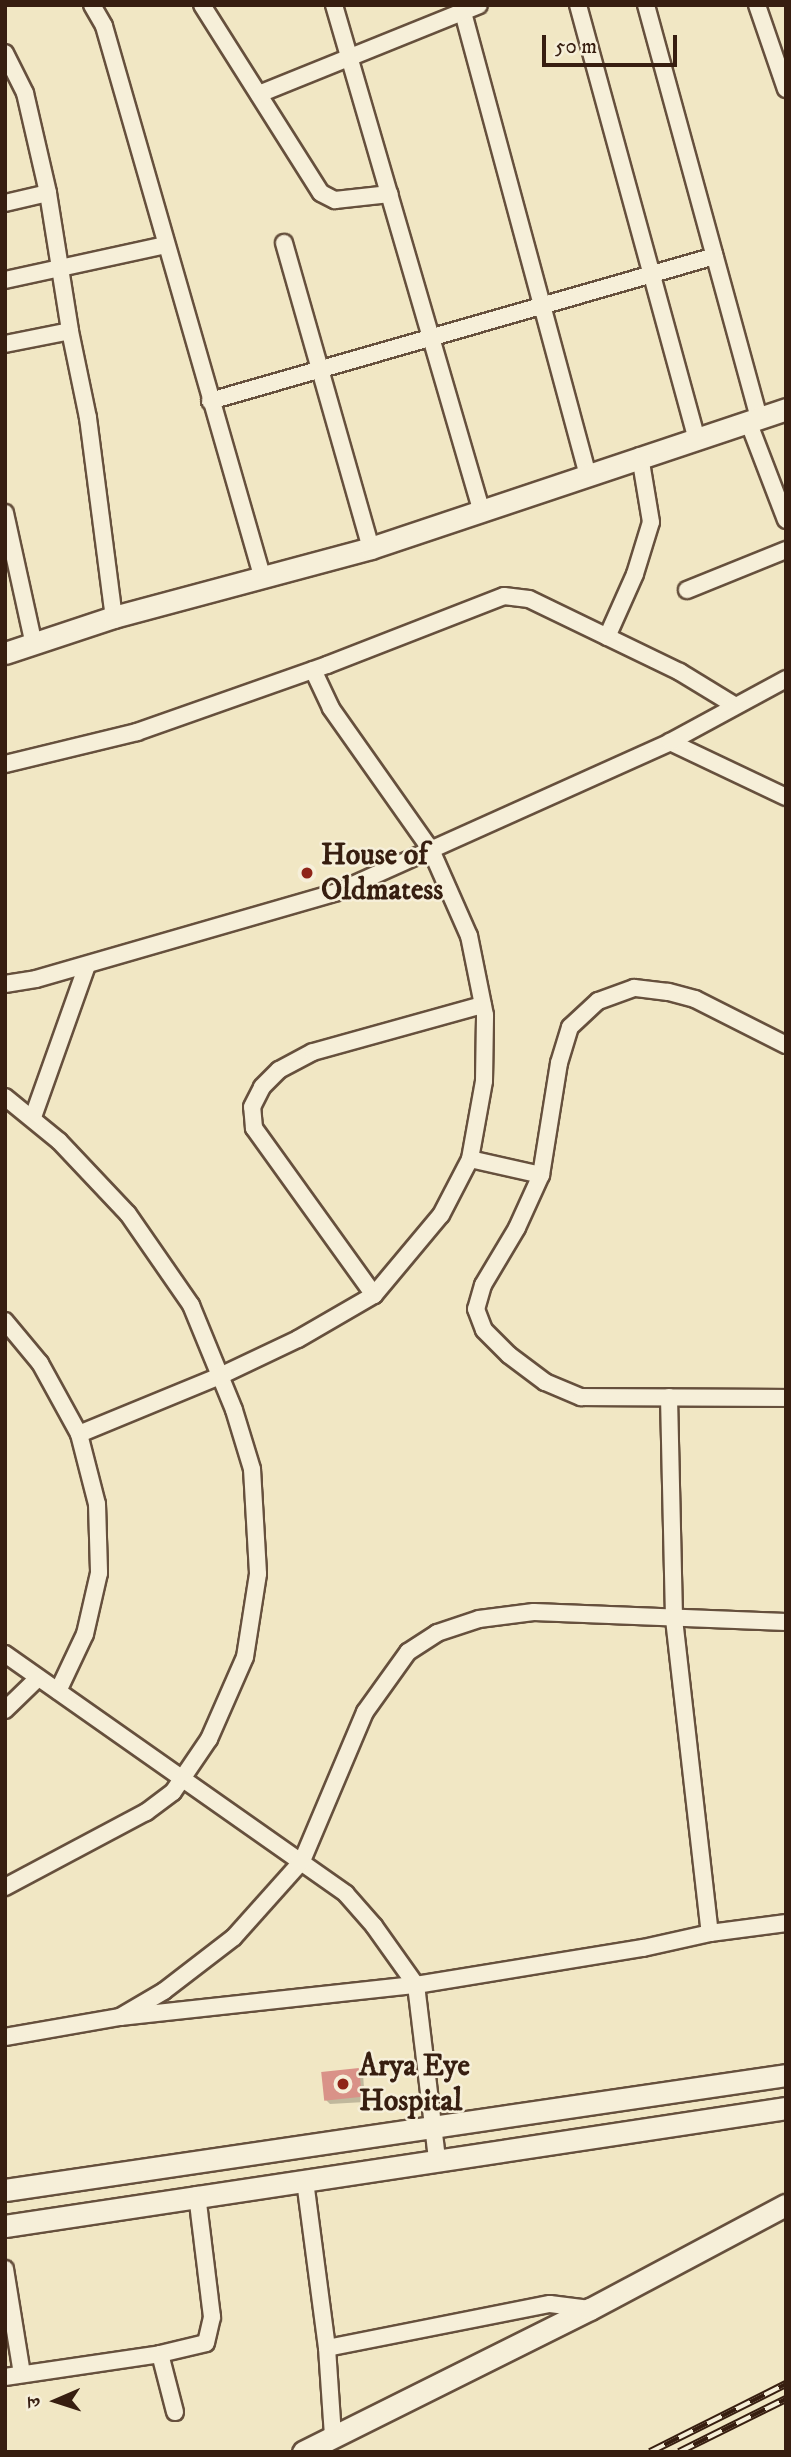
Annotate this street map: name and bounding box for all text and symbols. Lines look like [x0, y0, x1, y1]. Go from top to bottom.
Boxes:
scale bar [546, 21, 681, 65]
text: 50 m [555, 34, 597, 60]
place label: House of Oldmatess [321, 838, 443, 908]
marker: House of Oldmatess [299, 865, 315, 881]
place label: Arya Eye Hospital [359, 2049, 470, 2120]
marker: Arya Eye Hospital [333, 2074, 353, 2094]
north arrow [21, 2366, 91, 2436]
text: उ [23, 2397, 46, 2408]

